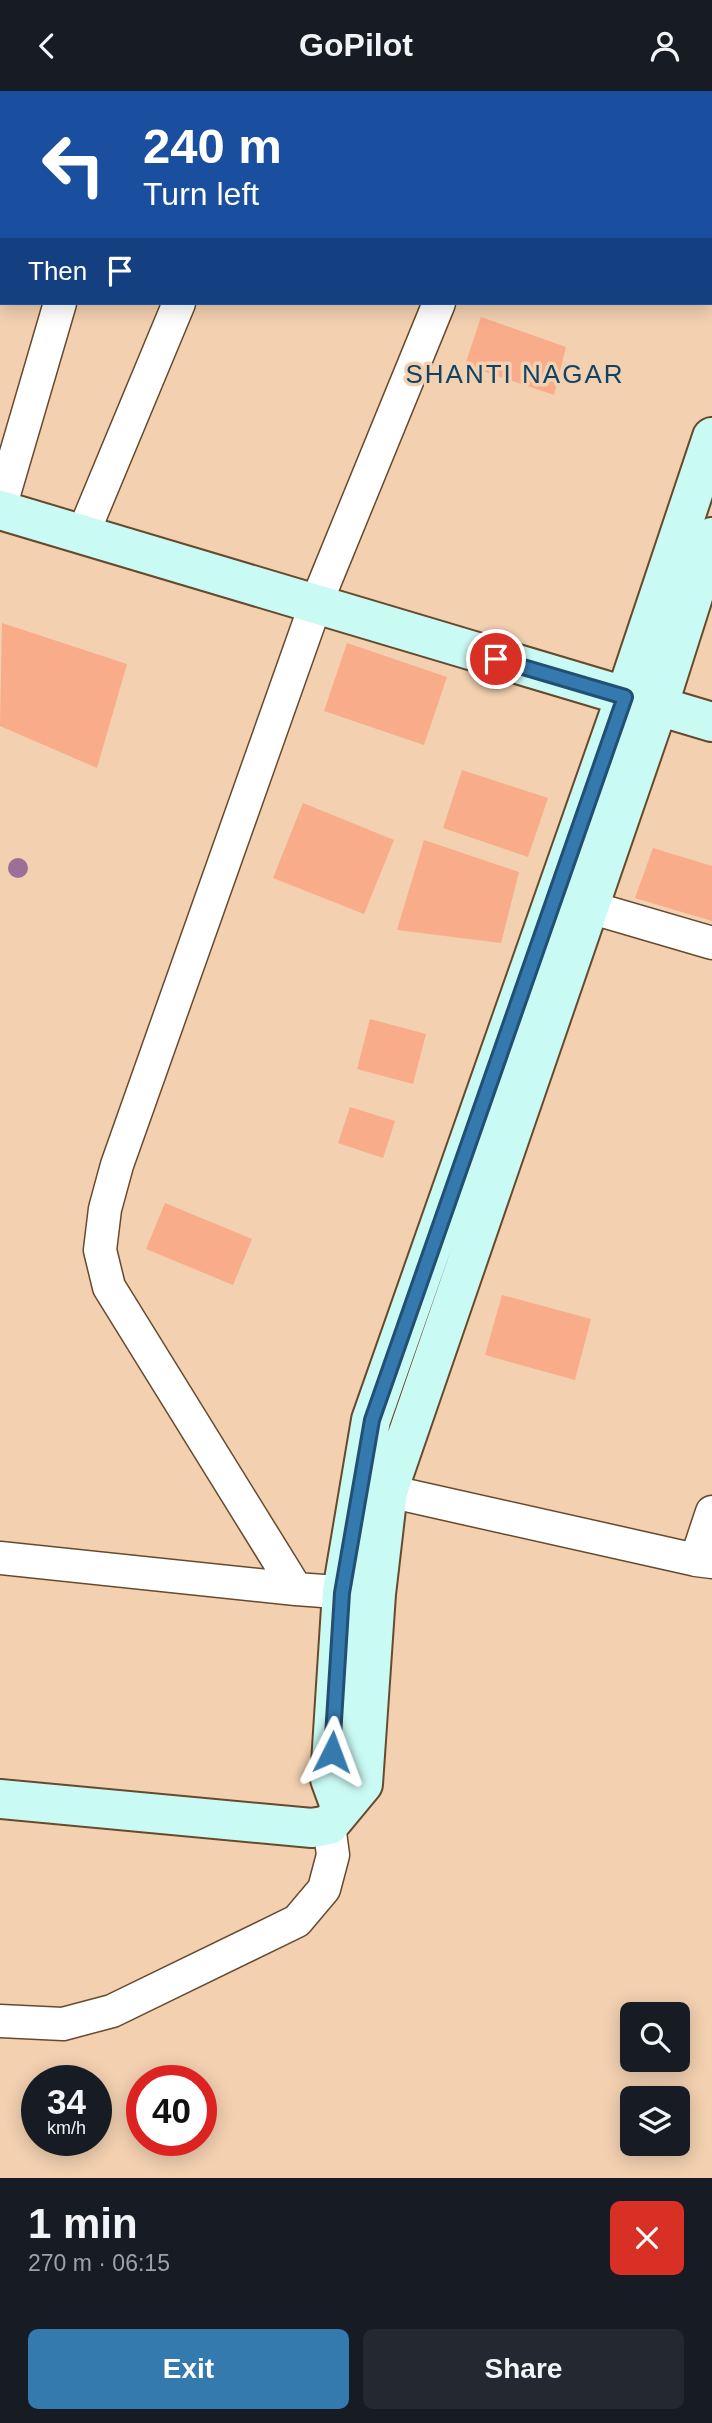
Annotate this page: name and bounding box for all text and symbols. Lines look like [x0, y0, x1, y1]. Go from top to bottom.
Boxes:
icon: back [28, 27, 66, 65]
text: GoPilot [299, 27, 413, 63]
icon: person [646, 27, 684, 65]
icon: left [28, 119, 119, 210]
text: 240 m [143, 119, 282, 173]
text: Turn left [143, 176, 259, 212]
icon: arrive [101, 252, 139, 290]
text: Then [28, 256, 87, 286]
district label: SHANTI NAGAR [405, 359, 625, 389]
pin [466, 629, 526, 689]
icon: arrive [477, 640, 515, 678]
position arrow [295, 1715, 369, 1789]
map controls [620, 2002, 690, 2156]
button: search [620, 2002, 690, 2072]
speed limit sign: 40 [126, 2065, 217, 2156]
text: 34 [47, 2082, 86, 2121]
button: layers [620, 2086, 690, 2156]
text: km/h [47, 2118, 86, 2138]
text: 1 min [28, 2200, 138, 2247]
button: close [610, 2201, 684, 2275]
text: 270 m · 06:15 [28, 2250, 170, 2276]
button: Exit [28, 2329, 349, 2409]
button: Share [363, 2329, 684, 2409]

